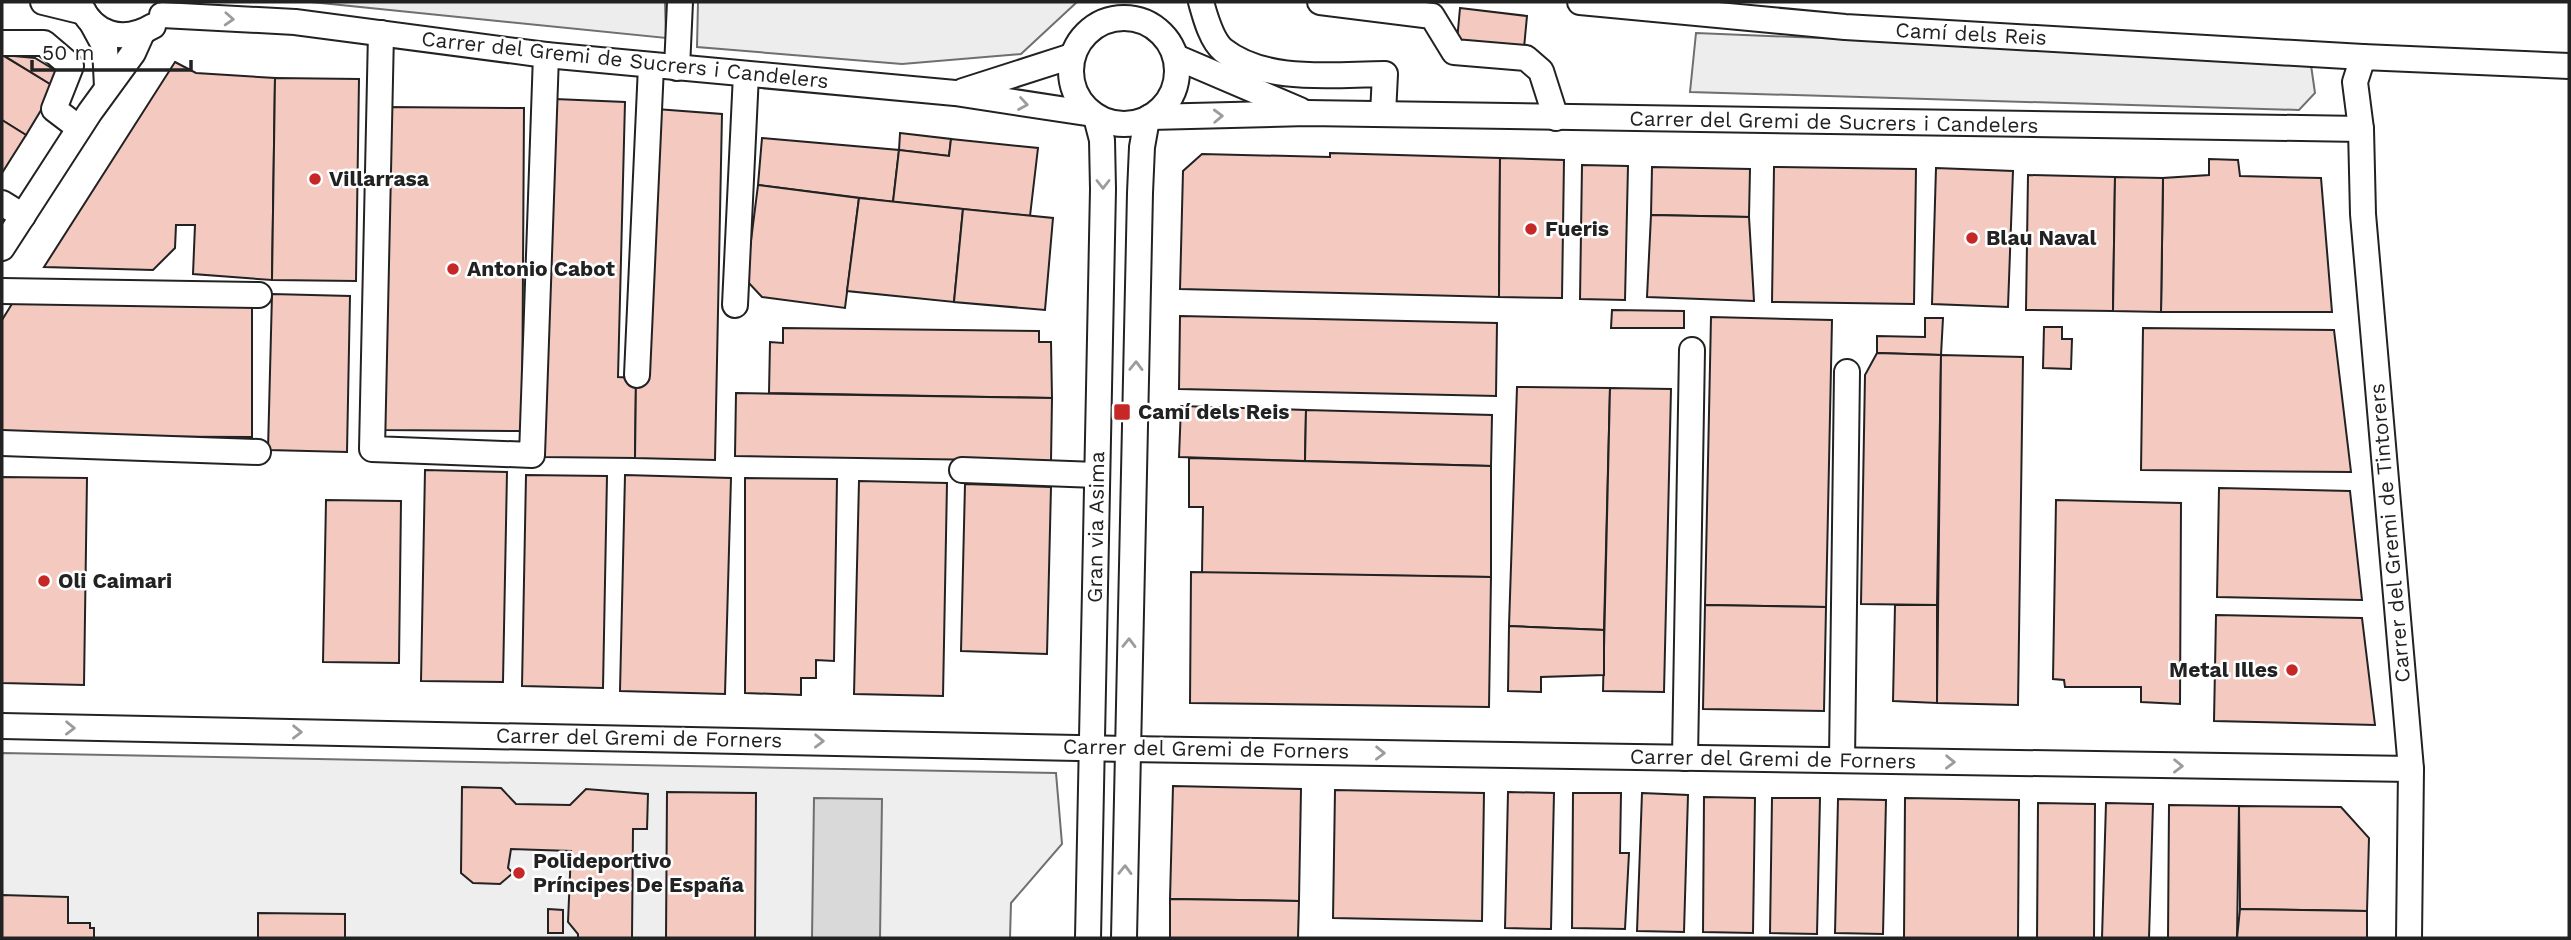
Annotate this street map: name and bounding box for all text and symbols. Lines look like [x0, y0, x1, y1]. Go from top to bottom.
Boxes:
one-way arrow [224, 11, 235, 26]
street label: Camí dels Reis [1895, 17, 2047, 50]
street label: Carrer del Gremi de Sucrers i Candelers [420, 26, 830, 93]
scale bar [32, 28, 191, 72]
text: 50 m [42, 40, 94, 65]
one-way arrow [1017, 96, 1029, 111]
street label: Carrer del Gremi de Sucrers i Candelers [1629, 105, 2039, 138]
one-way arrow [1213, 109, 1224, 124]
place label: Villarrasa [329, 166, 430, 191]
marker: Villarrasa [307, 171, 323, 187]
one-way arrow [1095, 179, 1111, 190]
place label: Fueris [1545, 216, 1609, 241]
marker: Fueris [1523, 221, 1539, 237]
place label: Blau Naval [1986, 225, 2096, 250]
marker: Blau Naval [1964, 230, 1980, 246]
place label: Antonio Cabot [467, 256, 615, 281]
marker: Antonio Cabot [445, 261, 461, 277]
one-way arrow [1128, 360, 1144, 371]
street label: Carrer del Gremi de Tintorers [2364, 382, 2415, 684]
place label: Camí dels Reis [1138, 399, 1290, 424]
marker: Camí dels Reis [1112, 402, 1132, 422]
street label: Gran via Asima [1082, 451, 1109, 603]
place label: Oli Caimari [58, 568, 172, 593]
marker: Oli Caimari [36, 573, 52, 589]
one-way arrow [1122, 637, 1137, 648]
place label: Metal Illes [2169, 657, 2278, 682]
marker: Metal Illes [2284, 662, 2300, 678]
one-way arrow [65, 720, 76, 735]
street label: Carrer del Gremi de Forners [496, 723, 782, 752]
one-way arrow [293, 724, 303, 740]
one-way arrow [814, 734, 825, 749]
street label: Carrer del Gremi de Forners [1063, 734, 1349, 763]
street label: Carrer del Gremi de Forners [1630, 744, 1916, 773]
one-way arrow [1375, 745, 1386, 761]
one-way arrow [1946, 754, 1956, 770]
one-way arrow [2173, 758, 2184, 773]
place label: Polideportivo Príncipes De España [533, 848, 745, 897]
one-way arrow [1117, 864, 1133, 875]
marker: Polideportivo Príncipes De España [511, 865, 527, 881]

